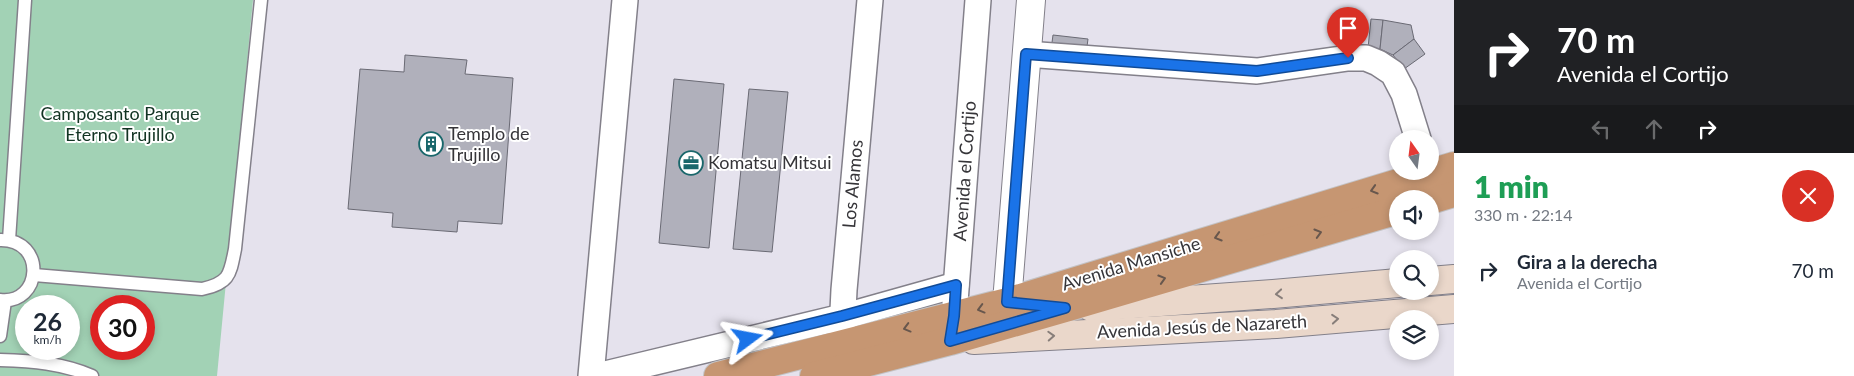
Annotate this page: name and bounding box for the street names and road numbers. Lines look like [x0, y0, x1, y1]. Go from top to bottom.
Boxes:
street label: Avenida el Cortijo [948, 100, 980, 242]
street label: Los Alamos [837, 139, 867, 229]
street label: Avenida Mansiche [1059, 232, 1203, 295]
street label: Avenida Jesús de Nazareth [1096, 310, 1308, 342]

